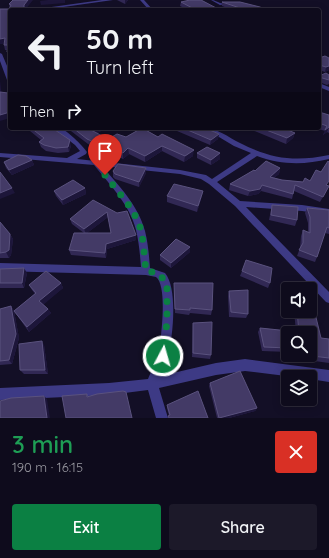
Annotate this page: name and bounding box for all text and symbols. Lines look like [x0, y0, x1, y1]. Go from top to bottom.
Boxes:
text: 50 m [86, 21, 153, 56]
icon: left [20, 24, 72, 76]
text: Turn left [86, 56, 154, 79]
icon: right [63, 100, 85, 122]
text: Then [20, 102, 55, 121]
pin [88, 134, 122, 175]
icon: arrive [94, 140, 116, 162]
map controls [281, 282, 317, 406]
button: sound [281, 282, 317, 318]
button: search [281, 326, 317, 362]
position arrow [142, 335, 184, 377]
button: layers [281, 370, 317, 406]
text: 3 min [12, 429, 73, 459]
button: close [275, 431, 317, 473]
text: 190 m · 16:15 [12, 459, 83, 475]
button: Exit [12, 504, 161, 550]
button: Share [169, 504, 317, 550]

